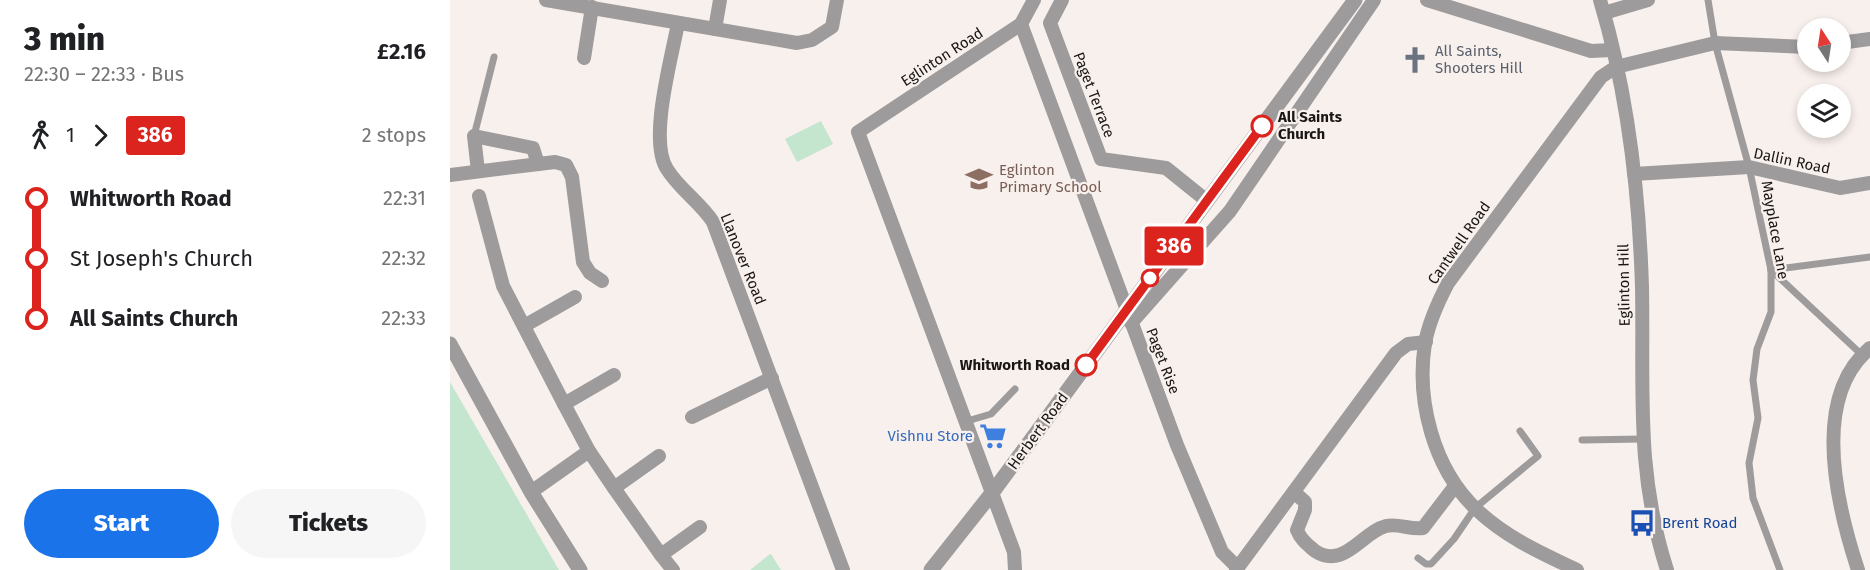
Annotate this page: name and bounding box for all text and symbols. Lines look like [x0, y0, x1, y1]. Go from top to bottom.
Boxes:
north arrow [1797, 18, 1851, 72]
map controls [1797, 18, 1851, 138]
text: 3 min [24, 19, 105, 59]
street label: Eglinton Road [898, 24, 986, 90]
text: £2.16 [377, 38, 426, 65]
place label: All Saints, Shooters Hill [1435, 42, 1523, 77]
church icon: All Saints, Shooters Hill [1400, 45, 1430, 75]
street label: Paget Terrace [1069, 50, 1119, 140]
text: 22:30 – 22:33 · Bus [24, 62, 184, 86]
button: layers [1797, 84, 1851, 138]
place label: All Saints Church [1277, 108, 1342, 143]
marker: All Saints Church [1251, 115, 1273, 137]
icon: walk [24, 119, 57, 152]
icon: forward [84, 119, 117, 152]
text: 386 [138, 122, 173, 148]
text: 1 [66, 123, 75, 147]
text: 2 stops [362, 123, 426, 147]
street label: Dallin Road [1752, 144, 1832, 178]
place label: Eglinton Primary School [999, 161, 1102, 196]
school or university icon: Eglinton Primary School [964, 164, 994, 194]
street label: Mayplace Lane [1757, 179, 1793, 281]
text: Whitworth Road [70, 185, 232, 212]
text: 22:31 [383, 186, 426, 210]
street label: Cantwell Road [1424, 198, 1494, 288]
street label: Llanover Road [716, 211, 770, 307]
line badge: 386 [1140, 226, 1208, 266]
text: 386 [1157, 233, 1191, 259]
street label: Eglinton Hill [1614, 243, 1634, 327]
text: St Joseph's Church [70, 245, 253, 272]
text: 22:32 [382, 246, 426, 270]
unlabelled marker [1141, 269, 1159, 287]
text: All Saints Church [70, 305, 238, 332]
text: 22:33 [381, 306, 426, 330]
street label: Paget Rise [1142, 325, 1184, 397]
marker: Whitworth Road [1075, 354, 1097, 376]
place label: Whitworth Road [960, 356, 1070, 374]
street label: Herbert Road [1004, 389, 1072, 473]
supermarket icon: Vishnu Store [978, 421, 1008, 451]
place label: Vishnu Store [887, 427, 973, 445]
button: Start [24, 489, 219, 558]
button: Tickets [231, 489, 426, 558]
bus stop icon: Brent Road [1627, 508, 1657, 538]
place label: Brent Road [1662, 514, 1737, 532]

